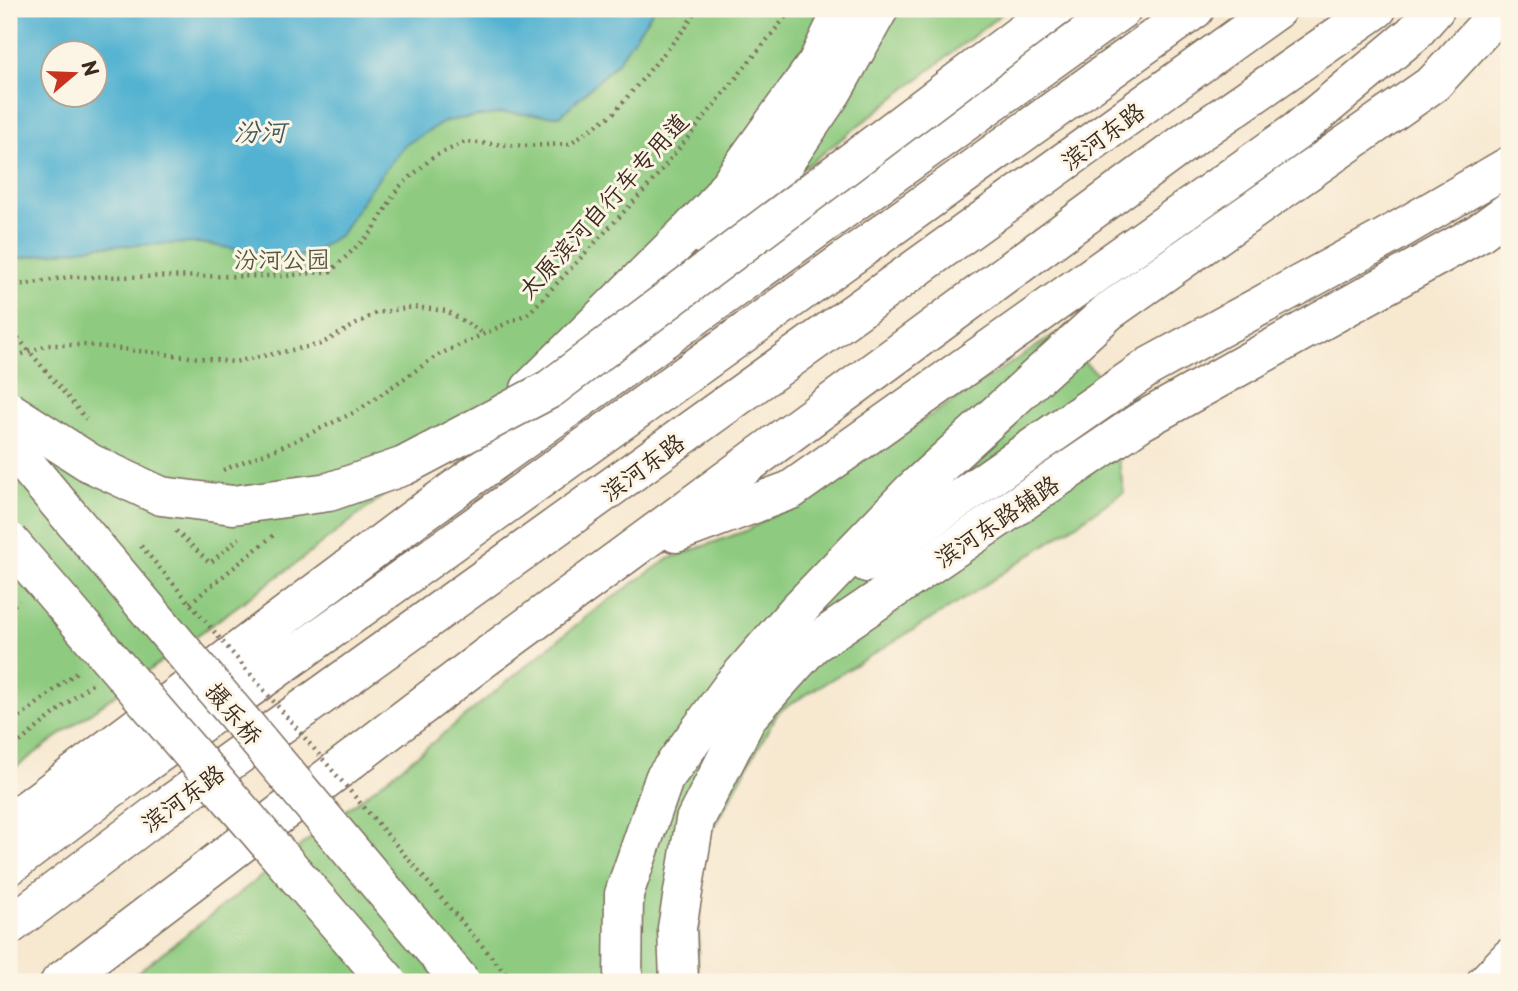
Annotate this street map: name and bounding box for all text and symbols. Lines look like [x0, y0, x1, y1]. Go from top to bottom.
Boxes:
north arrow [38, 38, 108, 108]
text: N [75, 56, 107, 80]
street label: 滨河东路 [1053, 92, 1151, 178]
street label: 太原滨河自行车专用道 [508, 104, 696, 306]
water label: 汾河 [234, 111, 290, 150]
park label: 汾河公园 [234, 240, 330, 276]
street label: 滨河东路 [593, 423, 691, 509]
street label: 滨河东路辅路 [926, 465, 1066, 575]
street label: 摄乐桥 [198, 674, 272, 752]
street label: 滨河东路 [133, 754, 231, 840]

